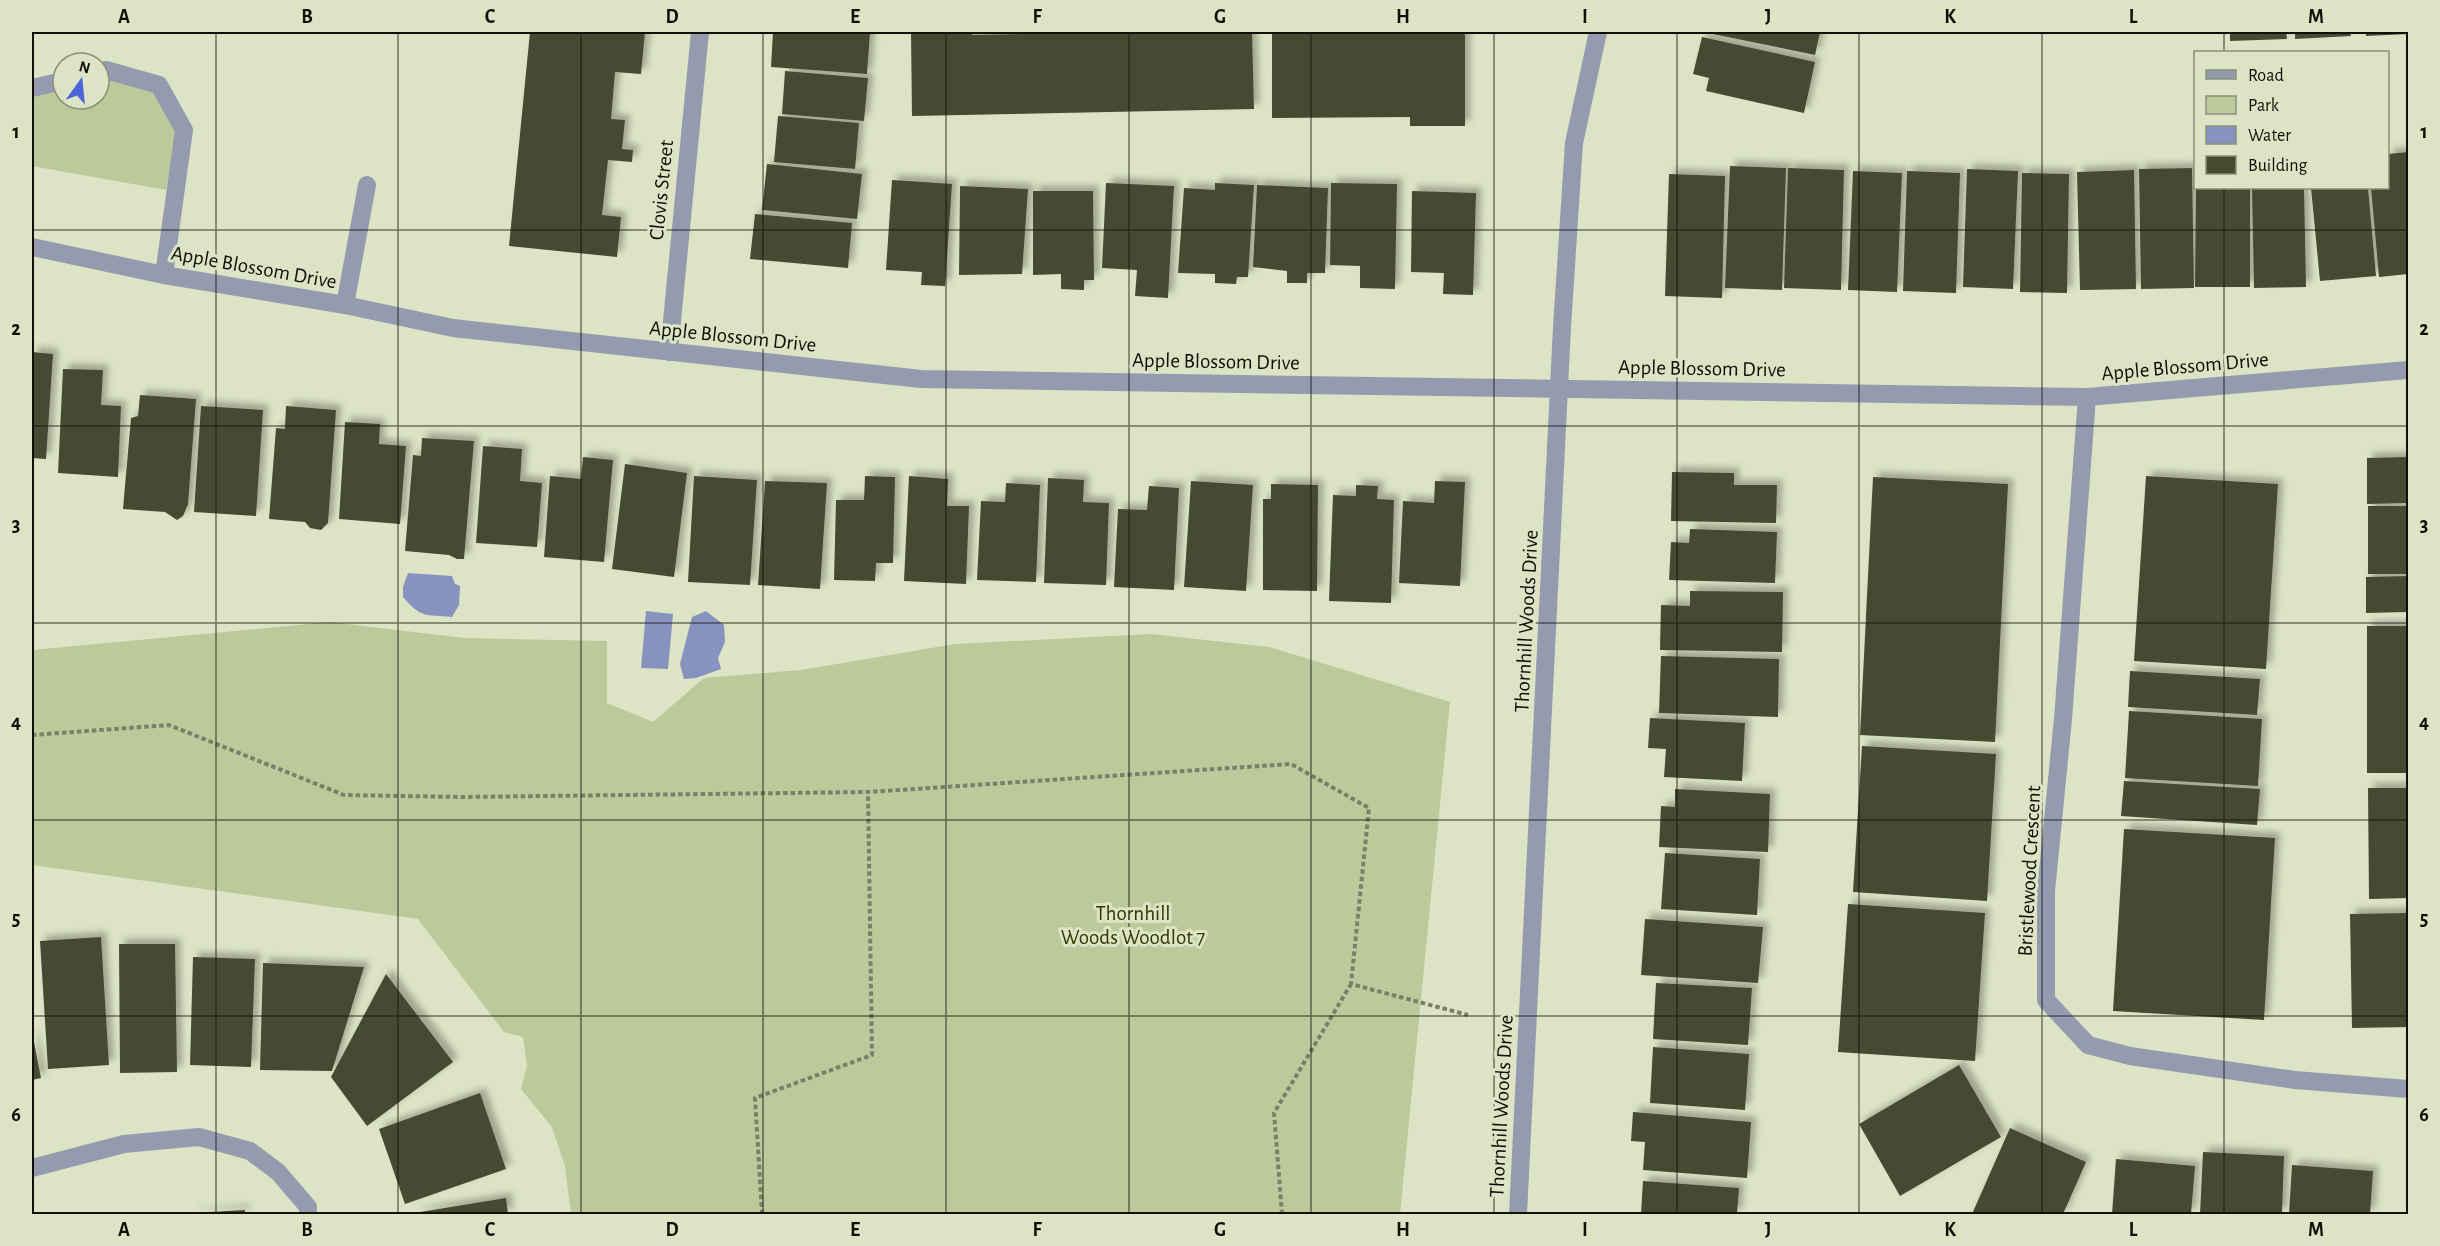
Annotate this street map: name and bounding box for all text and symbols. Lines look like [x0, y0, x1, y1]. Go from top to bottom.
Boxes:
text: A [118, 7, 130, 27]
text: B [301, 7, 313, 27]
text: C [485, 7, 496, 27]
text: D [665, 7, 679, 27]
text: E [850, 7, 860, 27]
text: F [1032, 7, 1042, 27]
text: G [1214, 7, 1226, 27]
text: H [1396, 7, 1410, 27]
text: I [1582, 7, 1588, 27]
text: J [1765, 7, 1771, 27]
text: K [1944, 7, 1956, 27]
text: L [2129, 7, 2138, 27]
text: M [2308, 7, 2324, 27]
north arrow [51, 51, 111, 111]
legend [2194, 51, 2389, 189]
text: N [77, 58, 92, 77]
text: Road [2248, 67, 2284, 85]
text: Park [2248, 97, 2280, 115]
text: 1 [12, 122, 20, 142]
text: 1 [2420, 122, 2428, 142]
text: Water [2248, 127, 2291, 145]
street label: Clovis Street [646, 139, 677, 241]
text: Building [2248, 157, 2308, 175]
street label: Apple Blossom Drive [169, 243, 338, 292]
street label: Apple Blossom Drive [648, 317, 817, 356]
text: 2 [11, 319, 21, 339]
text: 2 [2419, 319, 2429, 339]
street label: Apple Blossom Drive [2101, 349, 2270, 384]
street label: Apple Blossom Drive [1132, 350, 1300, 373]
street label: Apple Blossom Drive [1618, 357, 1786, 380]
text: 3 [12, 515, 20, 535]
text: 3 [2420, 515, 2428, 535]
street label: Thornhill Woods Drive [1511, 529, 1542, 713]
text: 4 [11, 712, 21, 732]
text: 4 [2419, 712, 2429, 732]
street label: Bristlewood Crescent [2015, 785, 2044, 957]
park label: Thornhill Woods Woodlot 7 [1061, 903, 1205, 948]
text: 5 [12, 909, 20, 929]
text: 5 [2420, 909, 2428, 929]
street label: Thornhill Woods Drive [1486, 1014, 1517, 1198]
text: 6 [11, 1105, 21, 1125]
text: 6 [2419, 1105, 2429, 1125]
text: A [118, 1220, 130, 1240]
text: B [301, 1220, 313, 1240]
text: C [485, 1220, 496, 1240]
text: D [665, 1220, 679, 1240]
text: E [850, 1220, 860, 1240]
text: F [1032, 1220, 1042, 1240]
text: G [1214, 1220, 1226, 1240]
text: H [1396, 1220, 1410, 1240]
text: I [1582, 1220, 1588, 1240]
text: J [1765, 1220, 1771, 1240]
text: K [1944, 1220, 1956, 1240]
text: L [2129, 1220, 2138, 1240]
text: M [2308, 1220, 2324, 1240]

